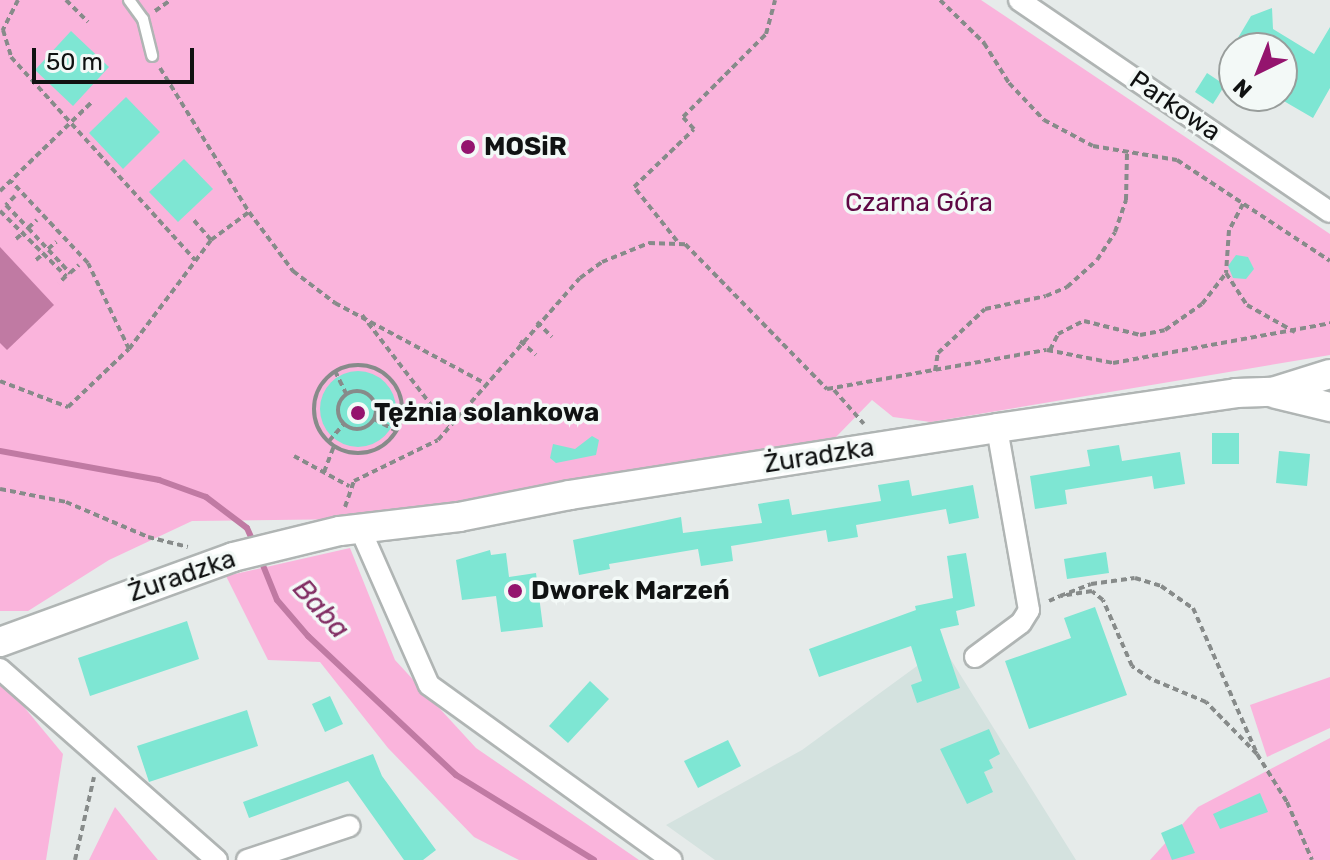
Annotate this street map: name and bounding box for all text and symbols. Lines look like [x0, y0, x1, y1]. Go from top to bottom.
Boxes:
scale bar [36, 32, 198, 82]
north arrow [1218, 32, 1298, 112]
text: 50 m [46, 48, 103, 76]
street label: Parkowa [1124, 64, 1226, 148]
text: N [1228, 73, 1258, 104]
place label: MOSiR [484, 131, 567, 163]
marker: MOSiR [459, 138, 477, 156]
park label: Czarna Góra [845, 187, 993, 219]
place label: Tężnia solankowa [374, 397, 599, 429]
marker: Tężnia solankowa [349, 404, 367, 422]
street label: Żuradzka [762, 432, 876, 480]
street label: Żuradzka [124, 543, 240, 609]
water label: Baba [286, 572, 356, 646]
place label: Dworek Marzeń [531, 575, 730, 607]
marker: Dworek Marzeń [506, 582, 524, 600]

